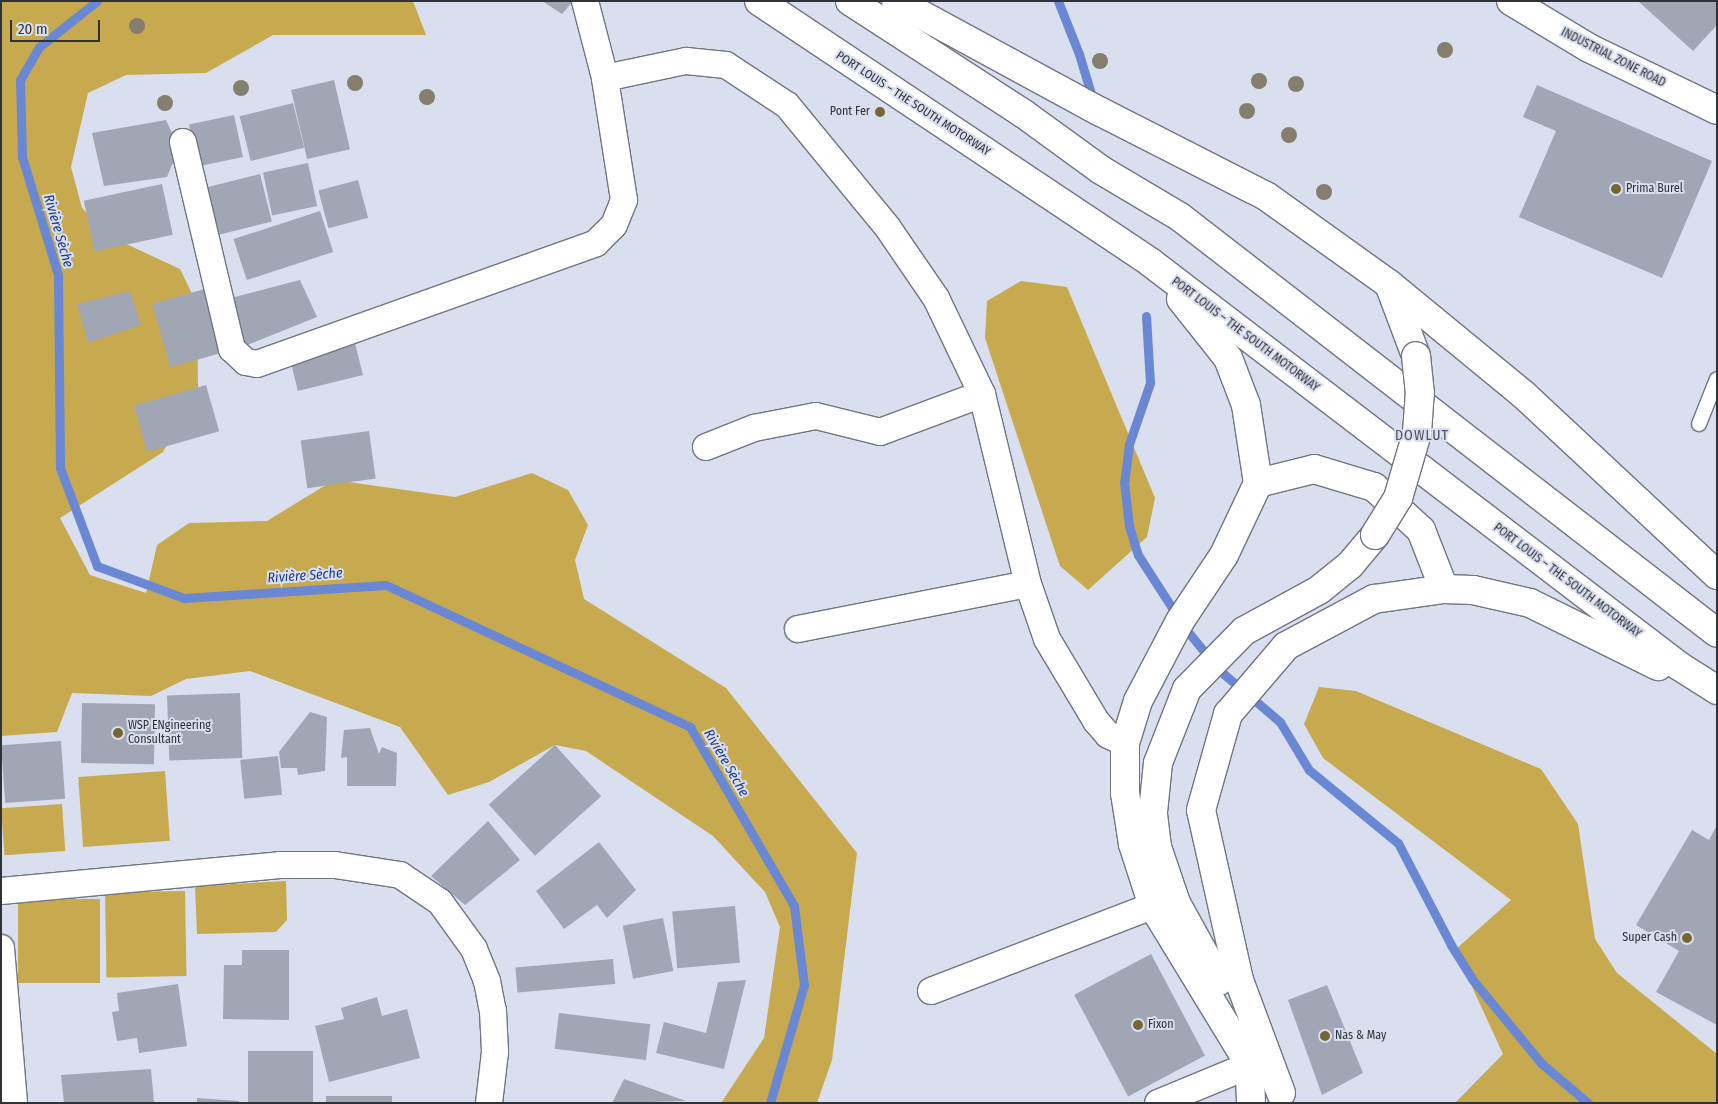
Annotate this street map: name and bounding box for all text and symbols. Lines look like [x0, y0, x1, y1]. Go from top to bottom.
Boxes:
scale bar [12, 10, 102, 42]
text: 20 m [18, 20, 48, 38]
street label: INDUSTRIAL ZONE ROAD [1558, 25, 1668, 91]
street label: PORT LOUIS – THE SOUTH MOTORWAY [833, 49, 993, 159]
place label: Pont Fer [830, 105, 870, 119]
marker: Pont Fer [874, 106, 886, 118]
place label: Prima Burel [1626, 182, 1683, 196]
marker: Prima Burel [1610, 183, 1622, 195]
water label: Rivière Sèche [40, 193, 76, 269]
street label: PORT LOUIS – THE SOUTH MOTORWAY [1168, 275, 1322, 395]
district label: DOWLUT [1394, 428, 1450, 444]
street label: PORT LOUIS – THE SOUTH MOTORWAY [1490, 521, 1644, 641]
water label: Rivière Sèche [267, 565, 343, 587]
place label: WSP ENgineering Consultant [128, 719, 211, 747]
water label: Rivière Sèche [700, 726, 752, 800]
marker: WSP ENgineering Consultant [112, 727, 124, 739]
place label: Super Cash [1622, 931, 1677, 945]
marker: Super Cash [1681, 932, 1693, 944]
place label: Fixon [1148, 1018, 1174, 1032]
marker: Fixon [1132, 1019, 1144, 1031]
place label: Nas & May [1335, 1029, 1386, 1043]
marker: Nas & May [1319, 1030, 1331, 1042]

